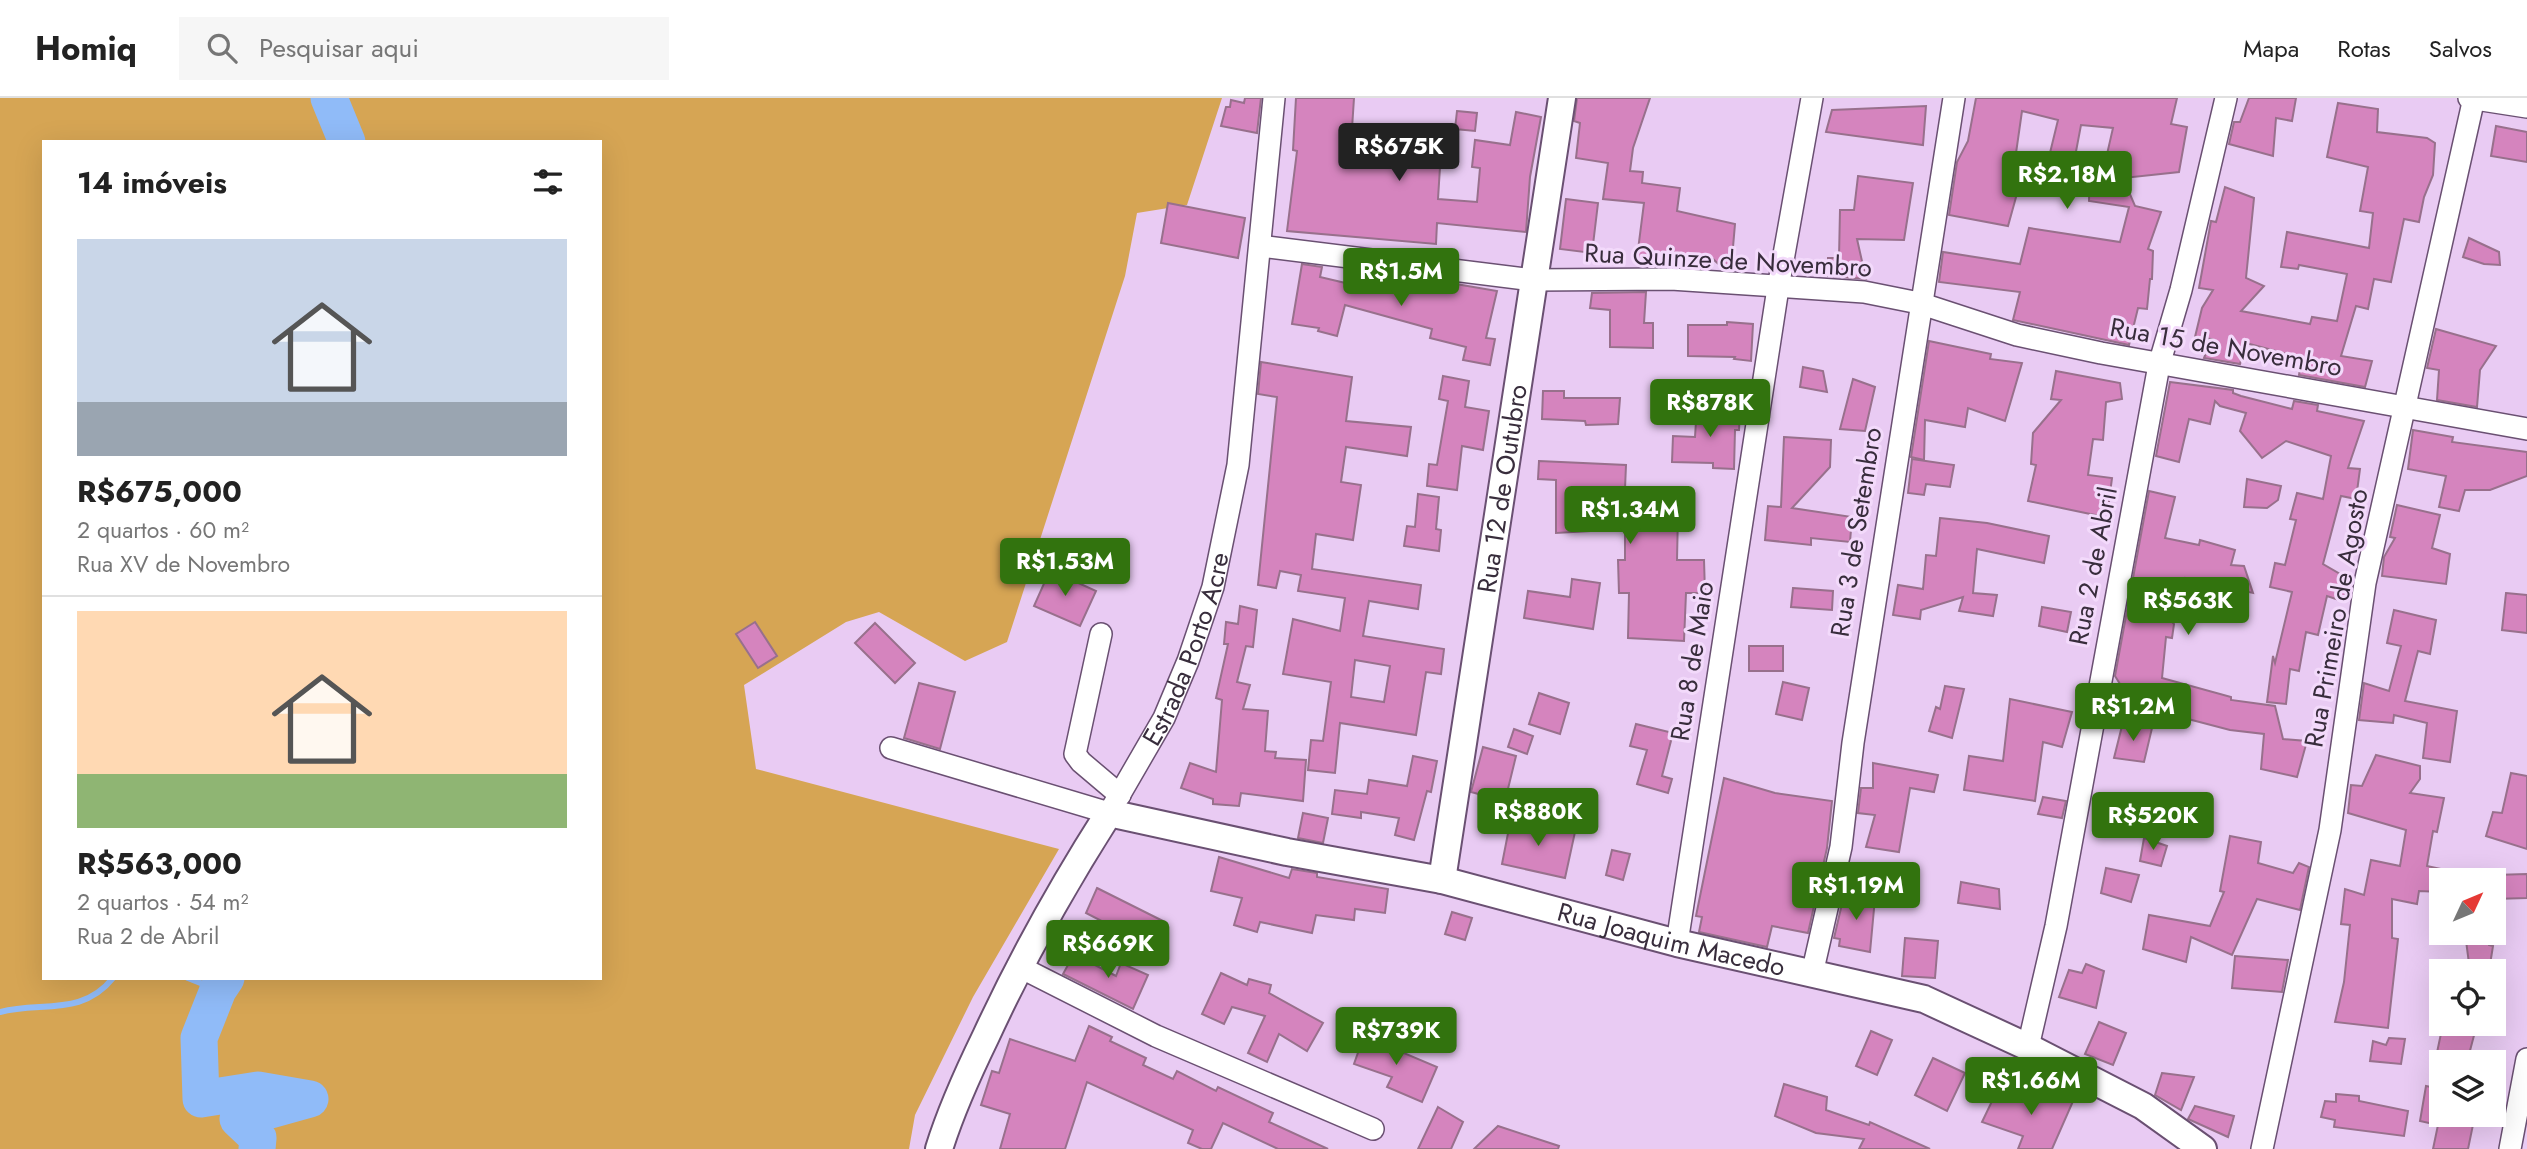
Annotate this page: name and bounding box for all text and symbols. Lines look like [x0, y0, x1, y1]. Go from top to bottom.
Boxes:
search box [179, 17, 669, 80]
text: Homiq [35, 25, 137, 72]
icon: search [203, 29, 241, 67]
text: Pesquisar aqui [259, 29, 419, 67]
text: Mapa [2243, 31, 2299, 66]
text: Rotas [2337, 31, 2391, 66]
text: Salvos [2429, 31, 2492, 66]
pin: R$675K [1342, 123, 1456, 183]
text: R$675K [1354, 129, 1444, 163]
pin: R$2.18M [2002, 152, 2132, 211]
text: R$2.18M [2018, 157, 2116, 191]
text: 14 imóveis [77, 161, 227, 204]
icon: filters [529, 163, 567, 201]
street label: Rua Quinze de Novembro [1583, 233, 1873, 287]
pin: R$1.5M [1344, 248, 1458, 308]
text: R$1.5M [1359, 254, 1443, 288]
icon: home [259, 284, 385, 410]
street label: Rua 15 de Novembro [2107, 308, 2345, 386]
pin: R$878K [1653, 380, 1767, 439]
street label: Rua 12 de Outubro [1467, 382, 1537, 596]
text: R$878K [1666, 385, 1754, 419]
street label: Rua 3 de Setembro [1821, 425, 1891, 639]
text: R$675,000 [77, 470, 242, 513]
street label: Rua 2 de Abril [2059, 483, 2127, 649]
pin: R$1.34M [1565, 486, 1695, 546]
street label: Rua Primeiro de Agosto [2295, 486, 2377, 750]
text: R$1.34M [1580, 492, 1680, 526]
text: 2 quartos · 60 m² [77, 513, 249, 547]
pin: R$1.53M [1000, 538, 1130, 598]
text: R$1.53M [1016, 544, 1114, 578]
text: Rua XV de Novembro [77, 547, 290, 581]
street label: Estrada Porto Acre [1133, 549, 1239, 753]
street label: Rua 8 de Maio [1661, 578, 1723, 744]
pin: R$563K [2131, 578, 2245, 637]
text: R$563K [2143, 583, 2233, 617]
icon: home [259, 656, 385, 782]
pin: R$1.2M [2076, 684, 2190, 743]
text: R$1.2M [2091, 689, 2175, 723]
pin: R$880K [1481, 788, 1595, 848]
pin: R$520K [2096, 792, 2210, 852]
text: R$880K [1493, 794, 1583, 828]
text: R$520K [2108, 798, 2198, 832]
text: R$563,000 [77, 842, 242, 885]
pin: R$1.19M [1791, 862, 1921, 922]
text: R$1.19M [1808, 868, 1904, 902]
north arrow [2429, 868, 2506, 945]
map controls [2429, 868, 2506, 1127]
text: 2 quartos · 54 m² [77, 885, 248, 919]
street label: Rua Joaquim Macedo [1553, 893, 1789, 986]
text: Rua 2 de Abril [77, 919, 219, 953]
pin: R$669K [1051, 920, 1165, 980]
text: R$669K [1062, 926, 1154, 960]
button: locate [2429, 959, 2506, 1036]
pin: R$739K [1339, 1007, 1453, 1067]
text: R$739K [1352, 1013, 1440, 1047]
button: layers [2429, 1050, 2506, 1127]
pin: R$1.66M [1966, 1058, 2096, 1117]
text: R$1.66M [1981, 1063, 2081, 1097]

